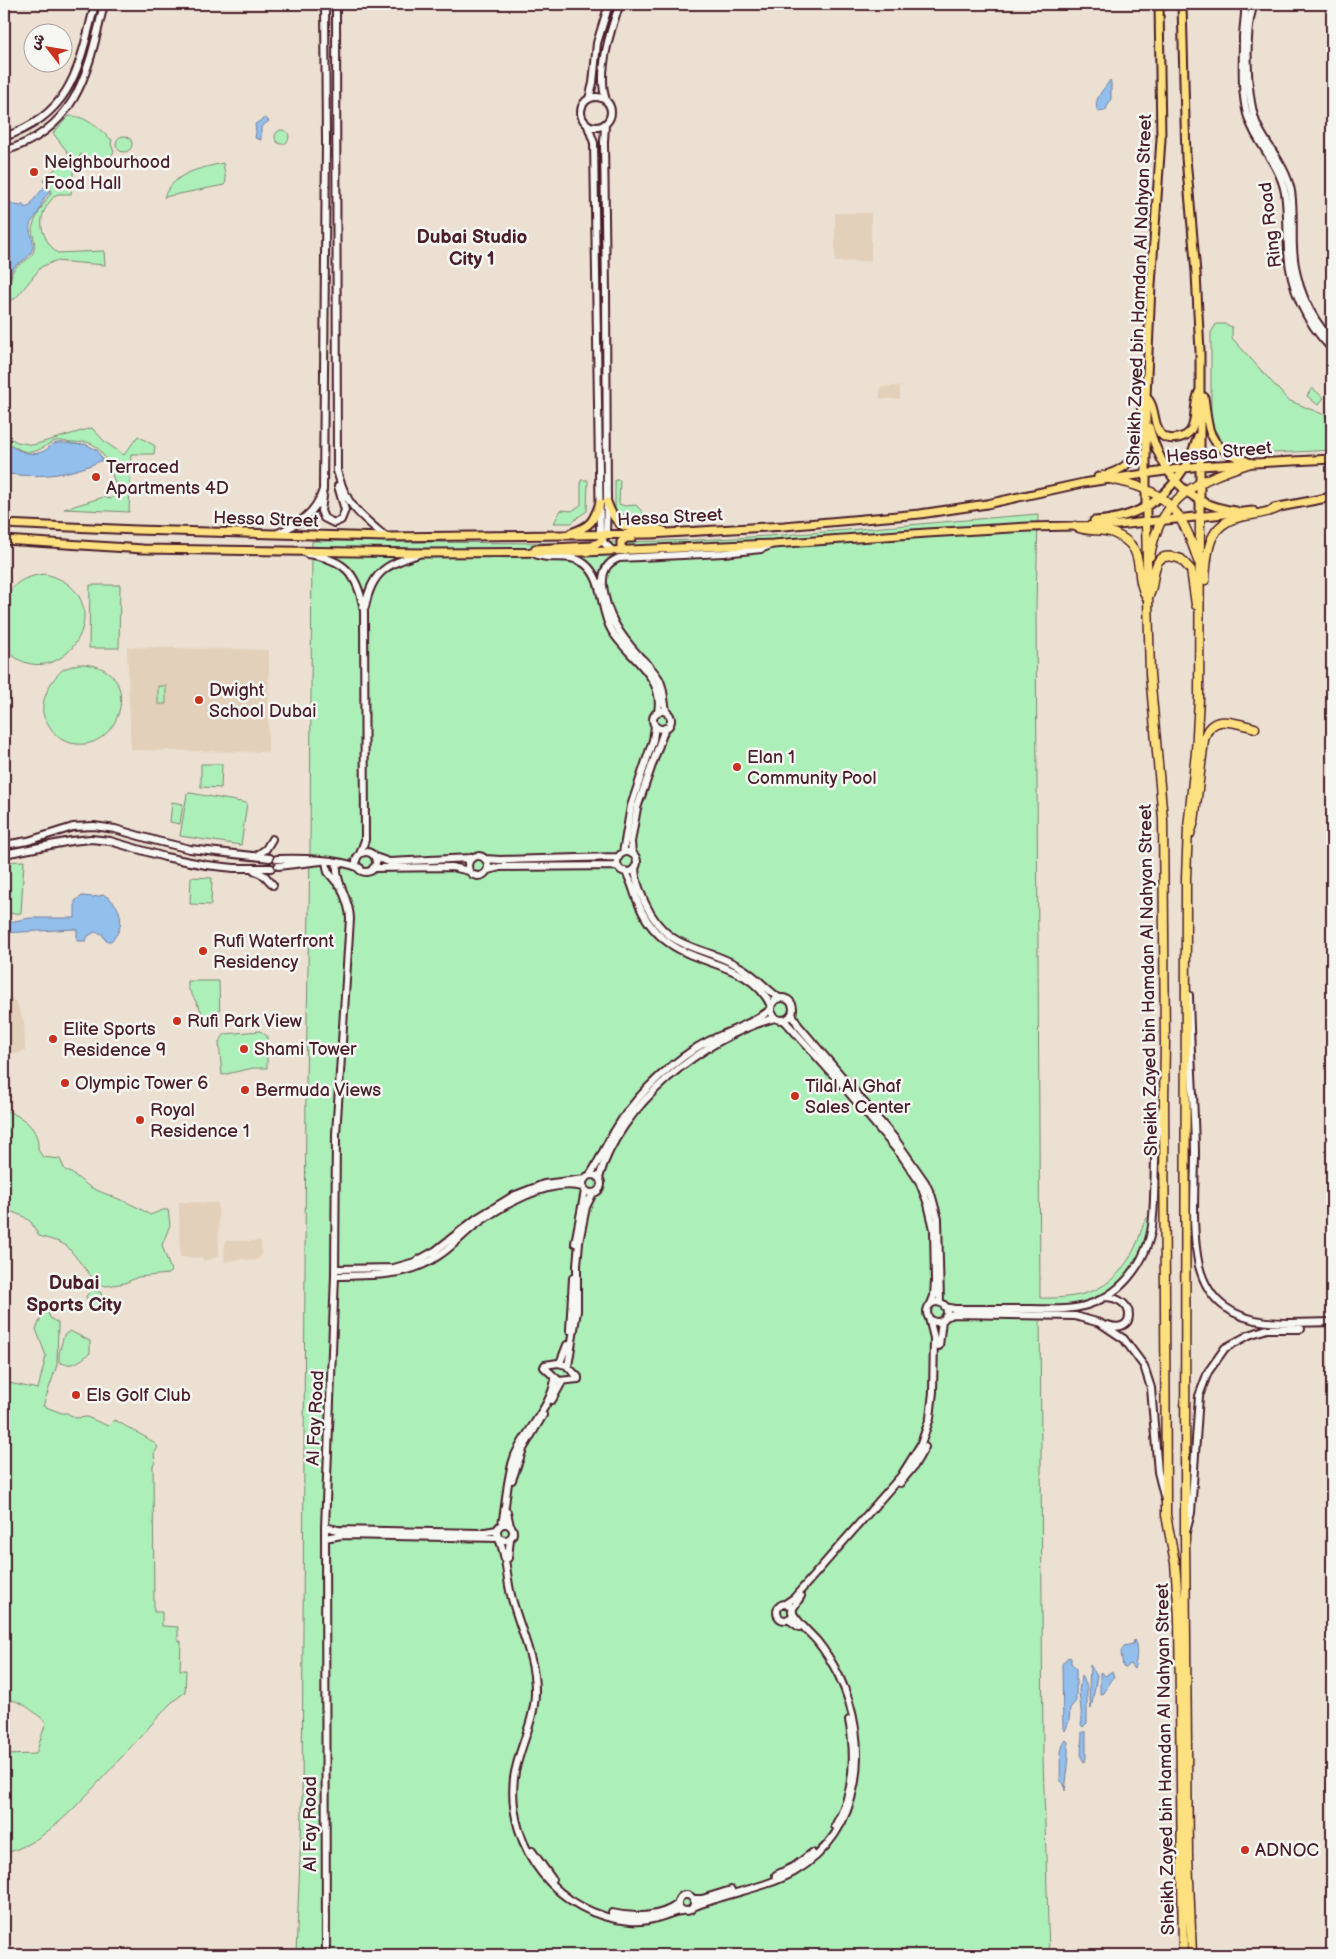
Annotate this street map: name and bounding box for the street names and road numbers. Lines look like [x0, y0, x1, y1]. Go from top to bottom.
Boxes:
street label: Sheikh Zayed bin Hamdan Al Nahyan Street [1123, 113, 1156, 466]
street label: Ring Road [1255, 181, 1286, 269]
street label: Hessa Street [1165, 437, 1273, 468]
street label: Hessa Street [617, 504, 724, 531]
street label: Hessa Street [213, 507, 320, 532]
street label: Sheikh Zayed bin Hamdan Al Nahyan Street [1135, 803, 1162, 1156]
street label: Al Fay Road [303, 1370, 328, 1466]
street label: Sheikh Zayed bin Hamdan Al Nahyan Street [1152, 1582, 1179, 1935]
street label: Al Fay Road [300, 1776, 321, 1872]

